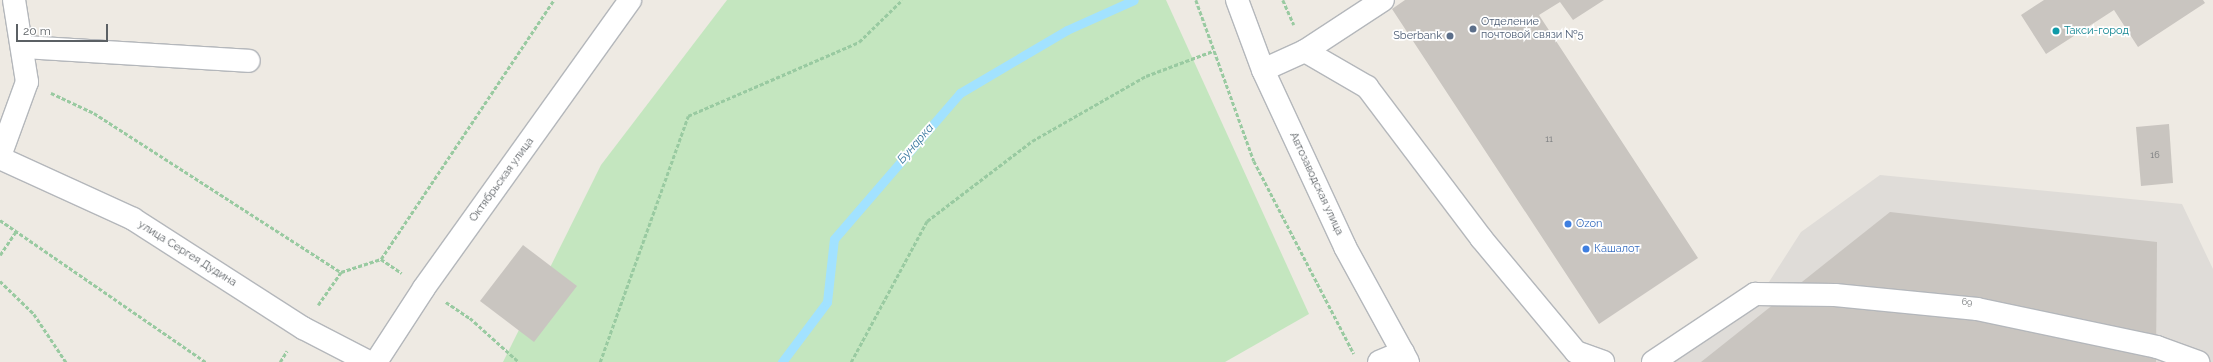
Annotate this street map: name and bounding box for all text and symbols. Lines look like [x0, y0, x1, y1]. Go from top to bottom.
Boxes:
scale bar [18, 16, 110, 42]
place label: Отделение почтовой связи №5 [1481, 16, 1584, 42]
text: 20 m [23, 24, 51, 38]
marker: Отделение почтовой связи №5 [1468, 24, 1478, 34]
place label: Такси-город [2064, 24, 2129, 38]
marker: Такси-город [2051, 26, 2061, 36]
place label: Sberbank [1393, 29, 1442, 43]
marker: Sberbank [1445, 31, 1455, 41]
water label: Бунарка [895, 121, 937, 167]
street label: Автозаводская улица [1286, 130, 1346, 238]
house number: 11 [1545, 134, 1553, 144]
street label: Октябрьская улица [467, 135, 537, 225]
house number: 16 [2150, 150, 2160, 160]
place label: Ozon [1576, 217, 1603, 231]
street label: улица Сергея Дудина [135, 218, 239, 290]
marker: Ozon [1563, 219, 1573, 229]
place label: Кашалот [1594, 242, 1640, 256]
marker: Кашалот [1581, 244, 1591, 254]
house number: 69 [1962, 297, 1972, 307]

